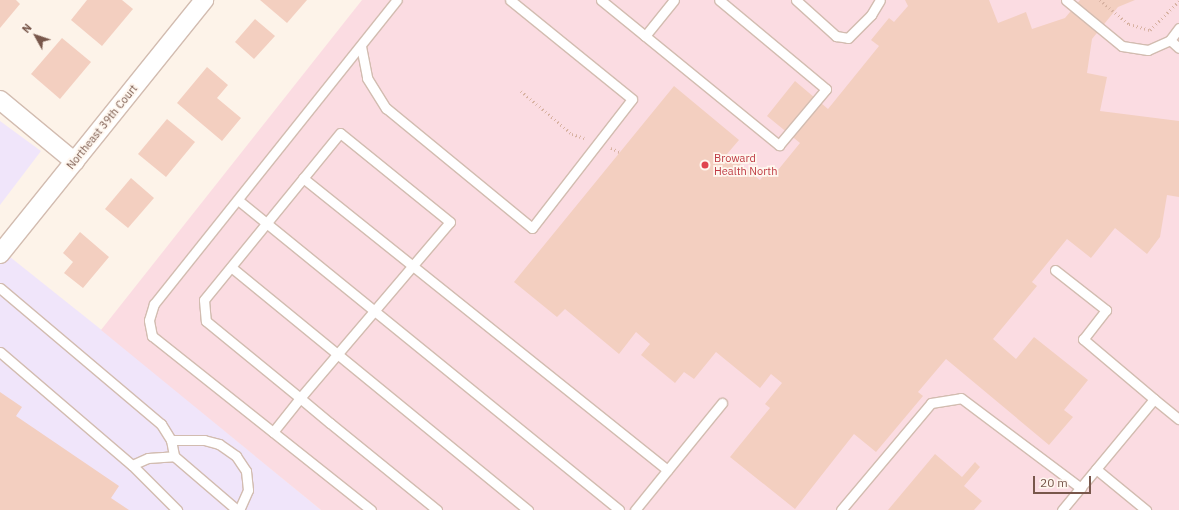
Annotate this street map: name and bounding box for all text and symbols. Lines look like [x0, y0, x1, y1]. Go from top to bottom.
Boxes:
north arrow [16, 16, 56, 56]
text: N [19, 21, 35, 36]
street label: Northeast 39th Court [64, 82, 140, 172]
place label: Broward Health North [714, 152, 777, 178]
marker: Broward Health North [699, 159, 711, 171]
scale bar [1035, 468, 1093, 494]
text: 20 m [1040, 475, 1068, 490]

